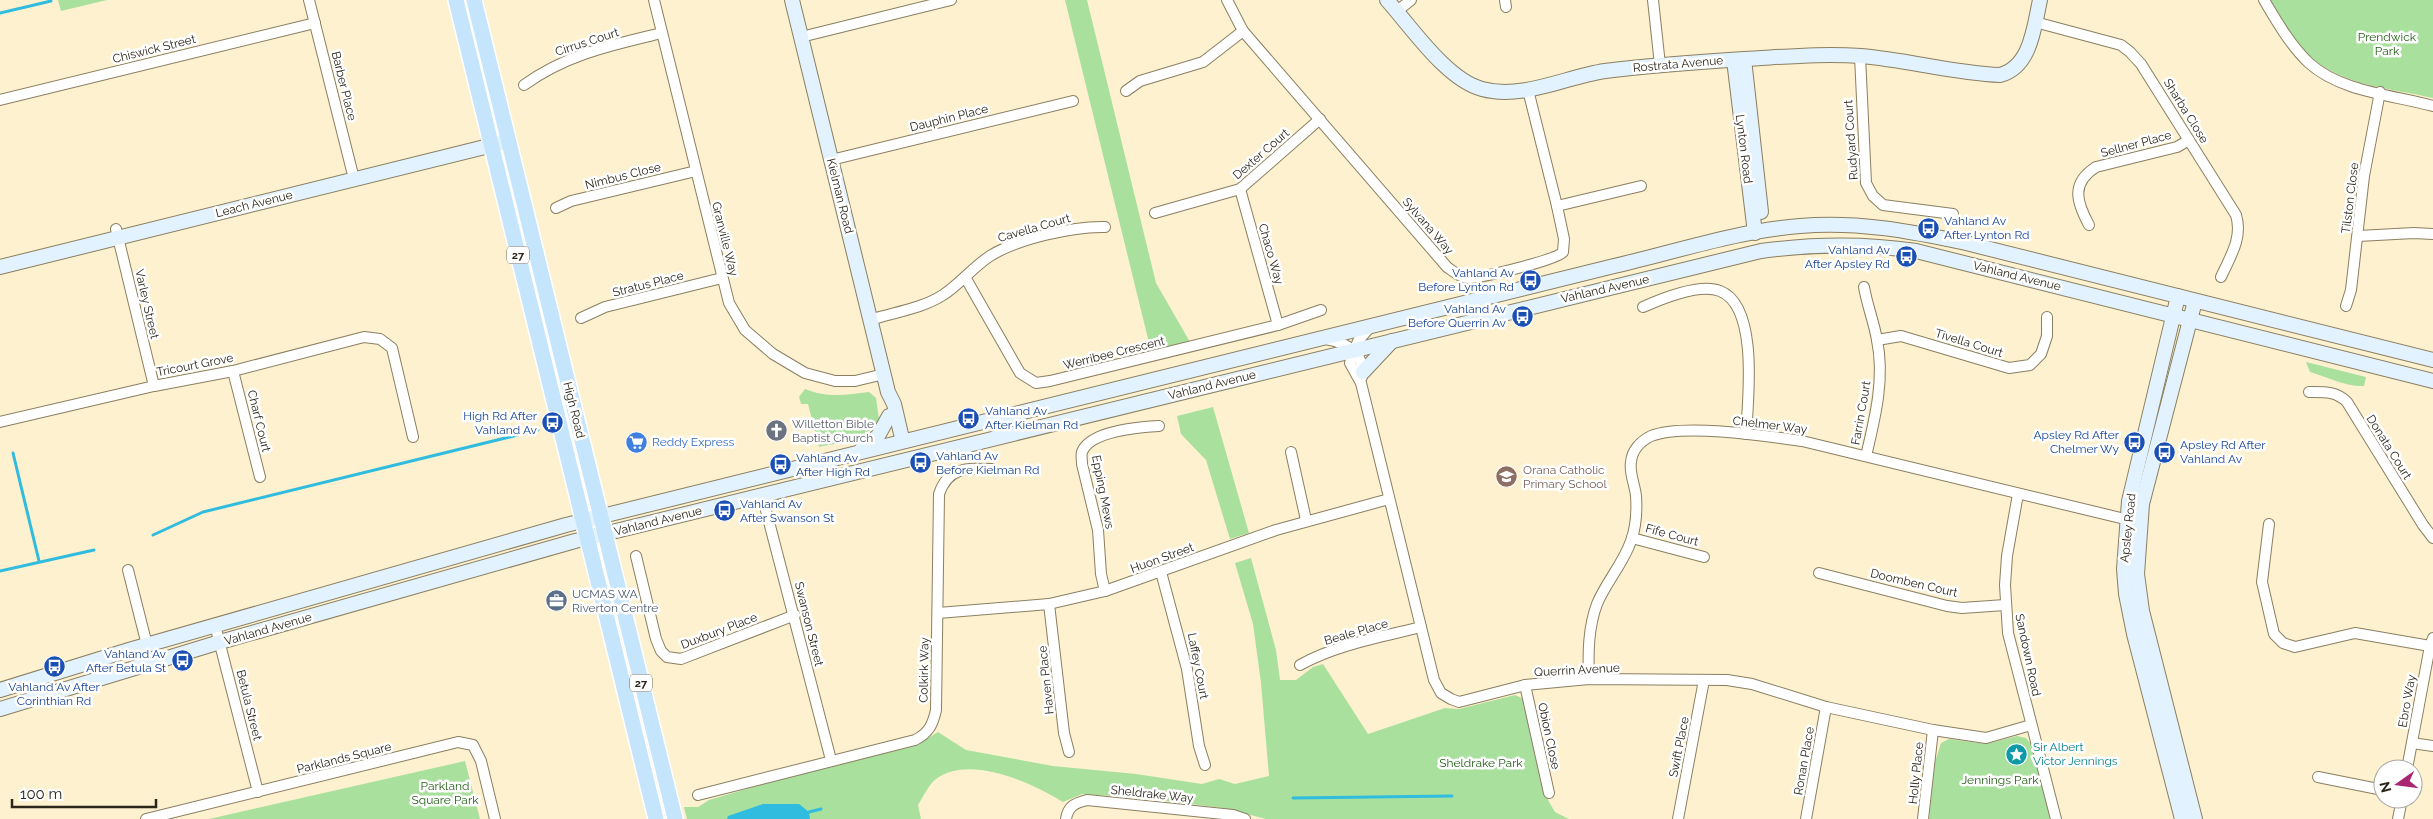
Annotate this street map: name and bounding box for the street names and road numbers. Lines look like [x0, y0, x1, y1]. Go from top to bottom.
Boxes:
street label: Cirrus Court [553, 25, 621, 59]
street label: Chiswick Street [111, 32, 197, 66]
street label: Barber Place [329, 50, 359, 122]
street label: Rostrata Avenue [1632, 53, 1724, 75]
street label: Sharba Close [2161, 76, 2211, 146]
street label: Rudyard Court [1841, 99, 1861, 181]
street label: Dauphin Place [908, 102, 990, 134]
street label: Lynton Road [1733, 114, 1755, 184]
street label: Dexter Court [1230, 126, 1292, 182]
street label: Sellner Place [2099, 128, 2173, 160]
street label: Kielman Road [824, 157, 856, 235]
street label: Nimbus Close [584, 160, 662, 192]
street label: Tilston Close [2339, 162, 2361, 234]
street label: Leach Avenue [214, 188, 294, 220]
street label: Sylvana Way [1400, 195, 1457, 258]
street label: Granville Way [709, 200, 741, 278]
street label: Cavella Court [996, 211, 1072, 245]
street label: Chaco Way [1256, 222, 1287, 287]
road number: 27 [507, 246, 529, 264]
street label: Vahland Avenue [1972, 258, 2062, 294]
street label: Varley Street [132, 268, 162, 340]
street label: Stratus Place [611, 268, 685, 300]
street label: Vahland Avenue [1560, 272, 1650, 306]
street label: Tivella Court [1933, 326, 2005, 360]
street label: Werribee Crescent [1062, 334, 1166, 372]
street label: Tricourt Grove [155, 351, 235, 379]
street label: Vahland Avenue [1167, 367, 1257, 403]
street label: High Road [560, 380, 588, 440]
street label: Farrin Court [1848, 380, 1874, 446]
street label: Charf Court [245, 389, 273, 453]
street label: Donata Court [2364, 412, 2414, 482]
street label: Chelmer Way [1732, 413, 1809, 437]
street label: Epping Mews [1089, 454, 1117, 530]
street label: Apsley Road [2117, 493, 2139, 563]
street label: Vahland Avenue [613, 503, 703, 539]
street label: Fife Court [1644, 521, 1700, 549]
street label: Huon Street [1128, 540, 1196, 576]
street label: Doomben Court [1869, 566, 1959, 600]
street label: Swanson Street [792, 580, 826, 668]
street label: Vahland Avenue [223, 610, 313, 648]
street label: Duxbury Place [679, 610, 759, 652]
street label: Sandown Road [2012, 613, 2044, 697]
street label: Beale Place [1322, 616, 1390, 648]
street label: Laffey Court [1185, 632, 1211, 700]
street label: Colkirk Way [916, 637, 932, 703]
street label: Haven Place [1035, 645, 1057, 715]
street label: Querrin Avenue [1534, 661, 1620, 679]
street label: Betula Street [233, 668, 265, 742]
street label: Ebro Way [2395, 673, 2419, 728]
road number: 27 [630, 674, 652, 691]
street label: Obion Close [1535, 701, 1563, 771]
street label: Swift Place [1666, 716, 1692, 778]
street label: Ronan Place [1791, 726, 1817, 796]
street label: Parklands Square [295, 739, 393, 777]
street label: Holly Place [1906, 741, 1926, 805]
street label: Sheldrake Way [1110, 783, 1195, 805]

